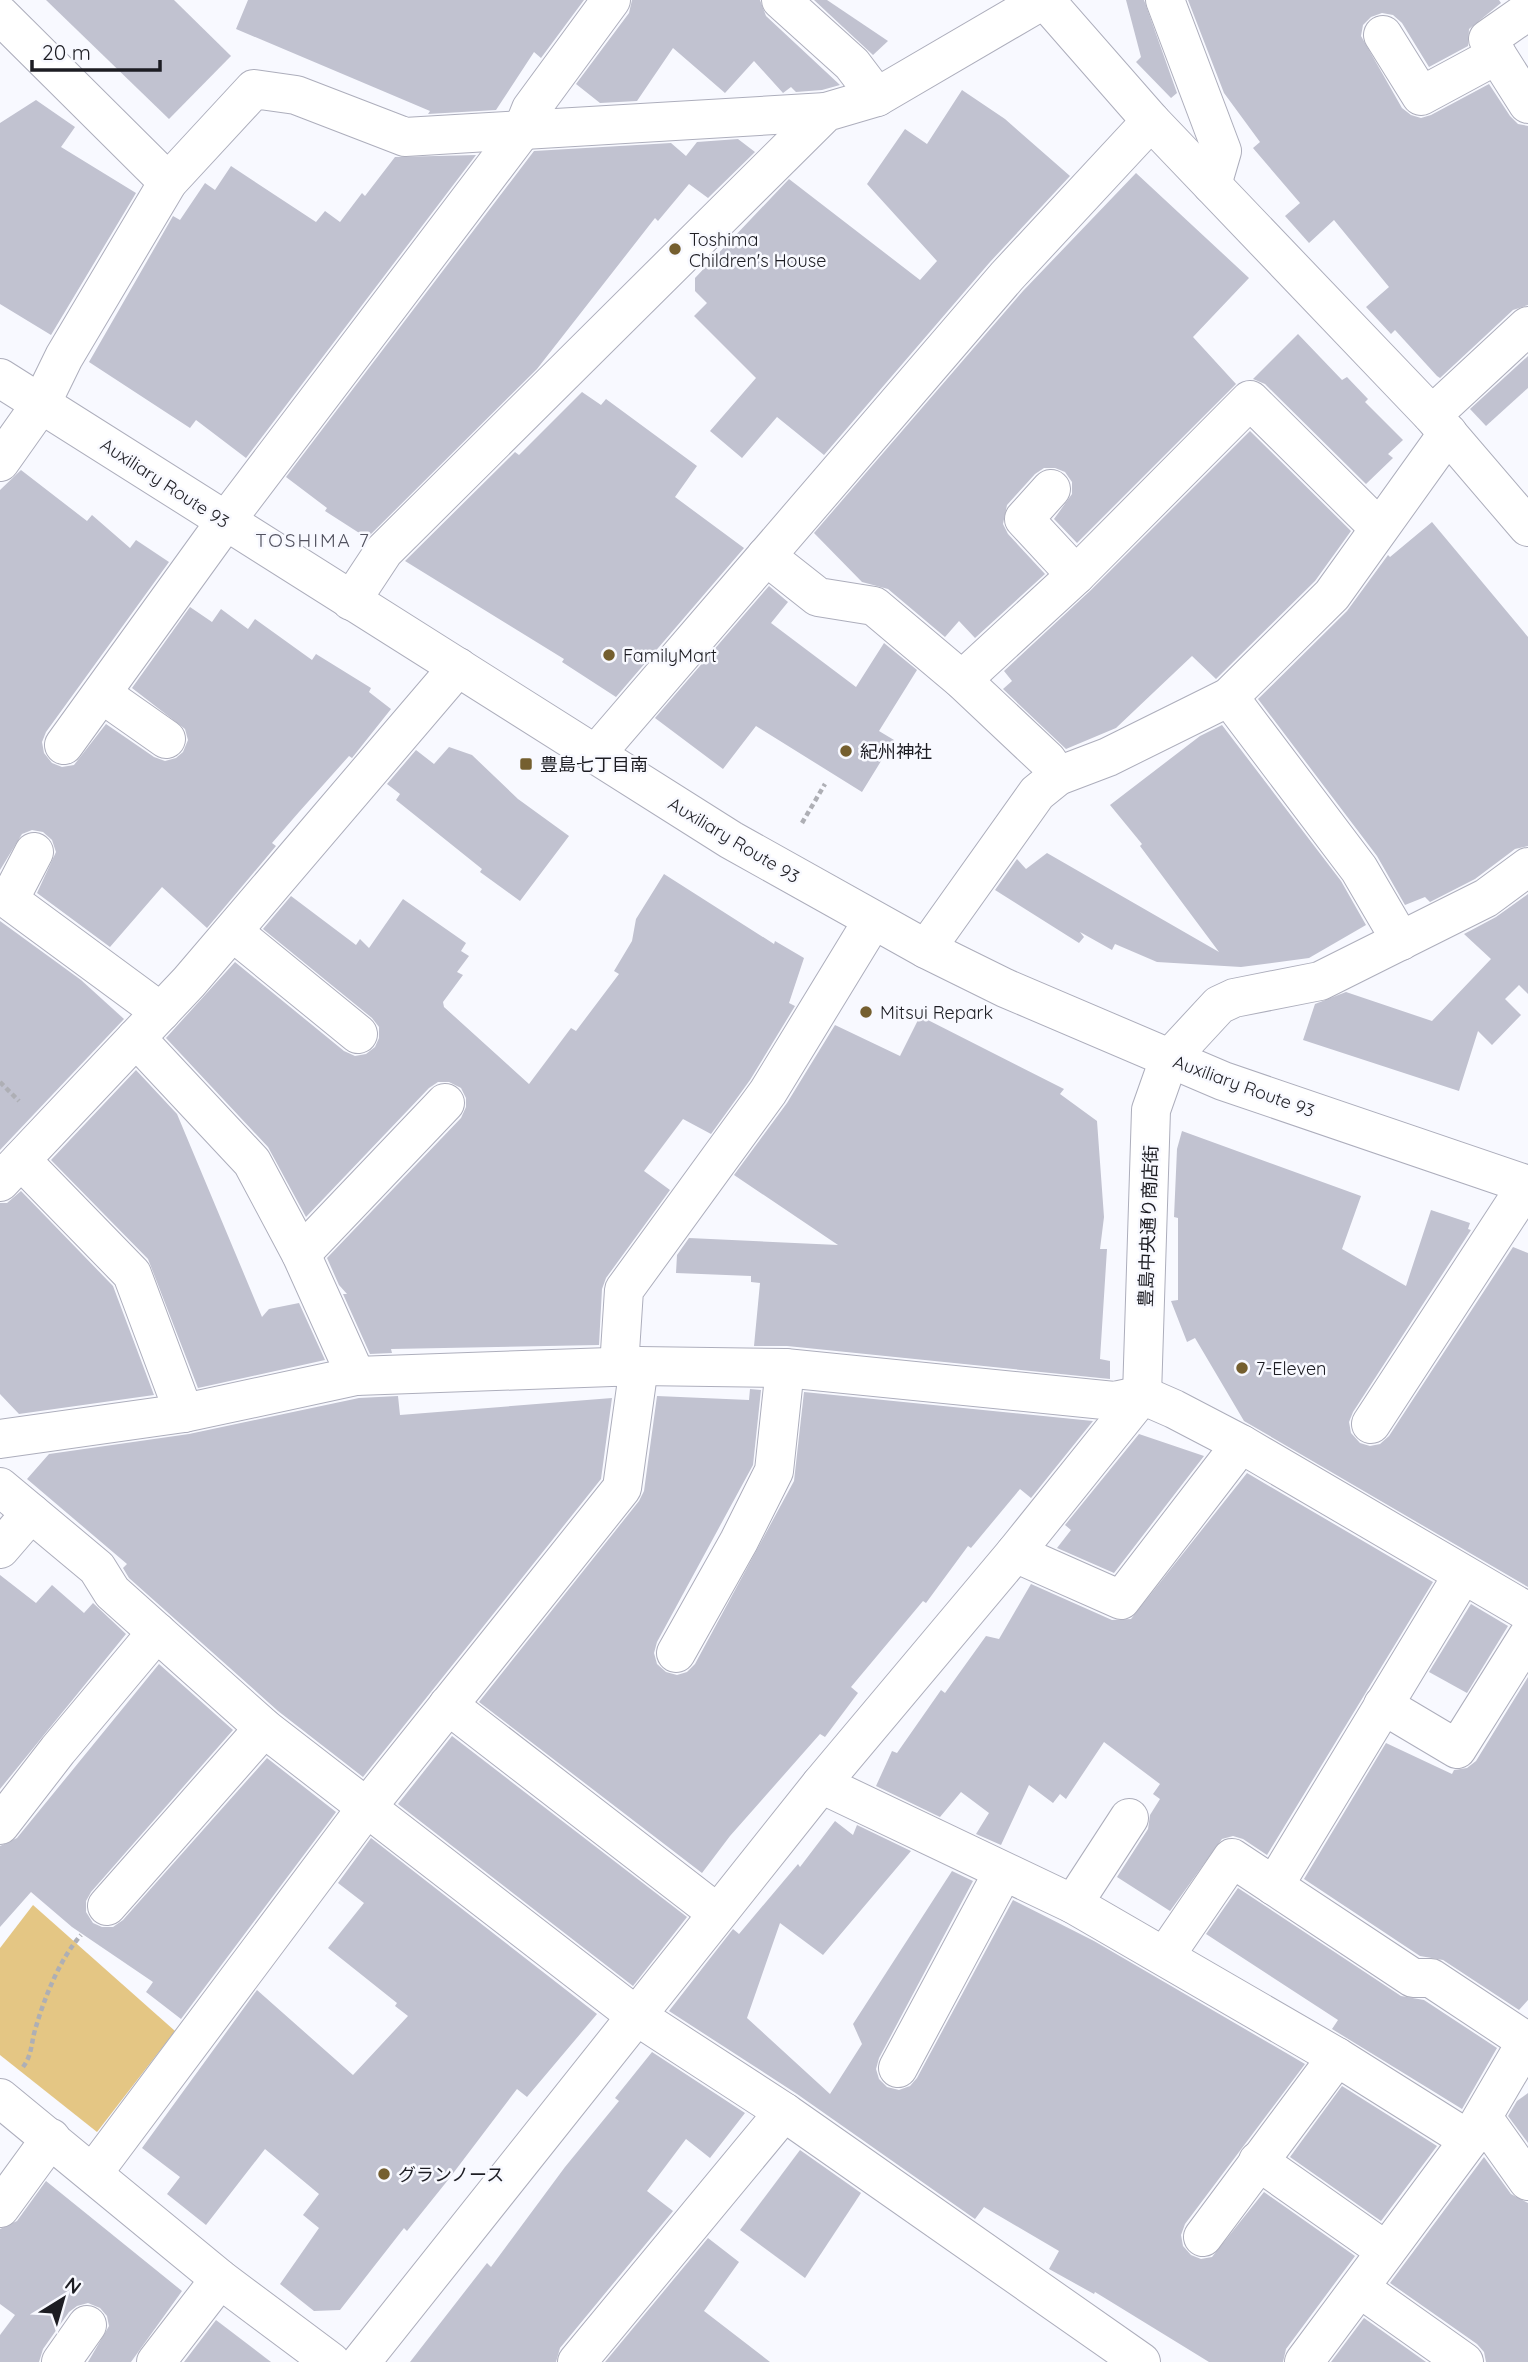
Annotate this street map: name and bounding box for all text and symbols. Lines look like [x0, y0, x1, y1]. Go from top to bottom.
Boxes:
scale bar [32, 28, 159, 72]
text: 20 m [42, 39, 91, 65]
place label: Toshima Children's House [689, 228, 826, 272]
marker: Toshima Children's House [667, 241, 683, 257]
street label: Auxiliary Route 93 [96, 433, 234, 533]
district label: TOSHIMA 7 [255, 528, 371, 552]
place label: FamilyMart [623, 644, 717, 667]
marker: FamilyMart [601, 647, 617, 663]
place label: 紀州神社 [860, 740, 932, 763]
marker: 紀州神社 [838, 743, 854, 759]
place label: 豊島七丁目南 [540, 753, 648, 776]
marker: 豊島七丁目南 [518, 756, 534, 772]
street label: Auxiliary Route 93 [664, 792, 804, 888]
place label: Mitsui Repark [880, 1001, 993, 1024]
marker: Mitsui Repark [858, 1004, 874, 1020]
street label: Auxiliary Route 93 [1170, 1050, 1318, 1122]
street label: 豊島中央通り商店街 [1134, 1145, 1162, 1307]
place label: 7-Eleven [1256, 1357, 1327, 1380]
marker: 7-Eleven [1234, 1360, 1250, 1376]
place label: グランノース [398, 2163, 504, 2186]
marker: グランノース [376, 2166, 392, 2182]
north arrow [28, 2264, 98, 2334]
text: N [60, 2272, 86, 2299]

